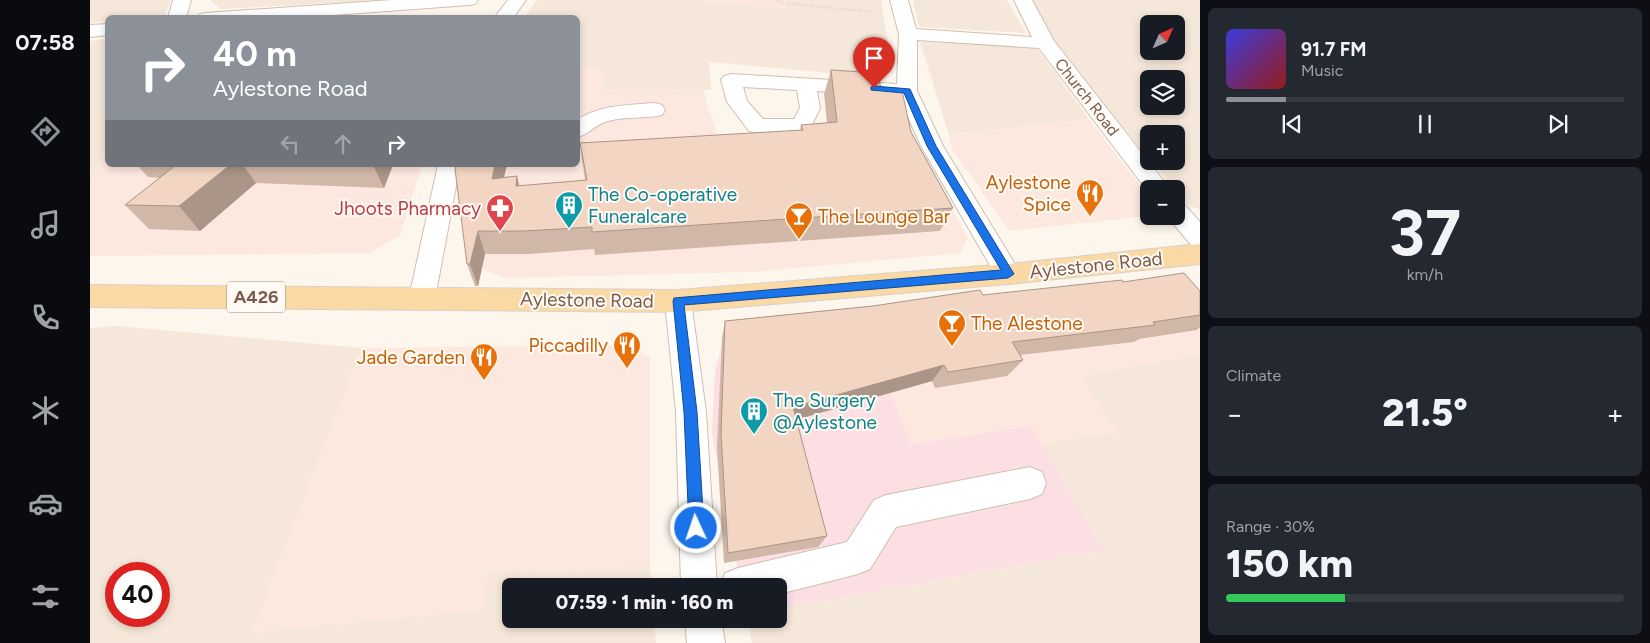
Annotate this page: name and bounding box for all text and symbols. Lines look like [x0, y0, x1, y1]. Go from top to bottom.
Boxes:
north arrow [1140, 15, 1185, 60]
map controls [1140, 15, 1185, 225]
text: 07:58 [15, 29, 75, 56]
text: 40 m [213, 33, 297, 75]
icon: right [130, 35, 195, 100]
pin [853, 37, 895, 88]
text: 91.7 FM [1301, 38, 1367, 61]
icon: arrive [860, 44, 888, 72]
street label: Church Road [1051, 54, 1123, 140]
text: Music [1301, 61, 1343, 80]
button: layers [1140, 70, 1185, 115]
text: Aylestone Road [213, 75, 368, 102]
icon: previous [1278, 110, 1306, 138]
icon: pause [1411, 110, 1439, 138]
icon: next [1544, 110, 1572, 138]
icon: directions [28, 114, 63, 149]
button: + [1140, 125, 1185, 170]
icon: left [276, 130, 304, 158]
icon: ahead [329, 130, 357, 158]
icon: right [382, 130, 410, 158]
place label: Aylestone Spice [986, 171, 1071, 216]
restaurant icon: Aylestone Spice [1075, 178, 1105, 217]
button: − [1140, 180, 1185, 225]
place label: The Co-operative Funeralcare [588, 183, 737, 228]
building icon: The Co-operative Funeralcare [554, 190, 584, 229]
pharmacy icon: Jhoots Pharmacy [485, 193, 515, 232]
text: 37 [1389, 193, 1461, 271]
place label: Jhoots Pharmacy [334, 197, 481, 220]
bar icon: The Lounge Bar [784, 201, 814, 240]
place label: The Lounge Bar [818, 205, 951, 228]
icon: music [28, 207, 63, 242]
street label: Aylestone Road [1028, 247, 1164, 283]
text: km/h [1407, 265, 1443, 284]
road number: A426 [227, 282, 285, 312]
street label: Aylestone Road [520, 287, 654, 313]
icon: phone [28, 300, 63, 335]
bar icon: The Alestone [937, 308, 967, 347]
place label: The Alestone [971, 312, 1083, 335]
restaurant icon: Piccadilly [612, 330, 642, 369]
place label: Piccadilly [528, 334, 608, 357]
restaurant icon: Jade Garden [469, 342, 499, 381]
place label: Jade Garden [357, 346, 465, 369]
text: Climate [1226, 366, 1281, 385]
place label: The Surgery @Aylestone [773, 389, 877, 434]
text: 21.5° [1382, 390, 1468, 436]
icon: climate [28, 393, 63, 428]
building icon: The Surgery @Aylestone [739, 396, 769, 435]
text: − [1226, 397, 1243, 431]
text: + [1607, 397, 1624, 431]
icon: car [28, 486, 63, 521]
position arrow [669, 501, 721, 553]
text: Range · 30% [1226, 517, 1315, 536]
text: 150 km [1226, 541, 1353, 587]
speed limit sign: 40 [105, 562, 170, 627]
icon: filters [28, 579, 63, 614]
text: 07:59 · 1 min · 160 m [556, 591, 733, 614]

